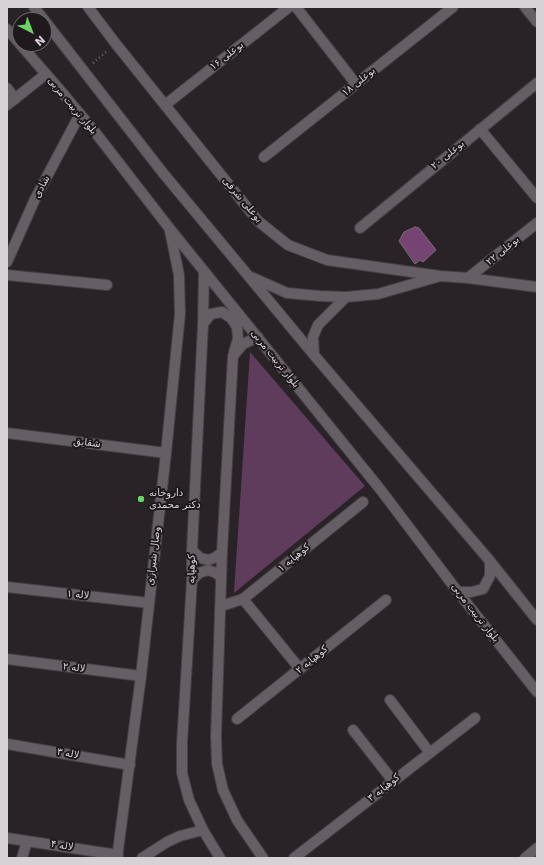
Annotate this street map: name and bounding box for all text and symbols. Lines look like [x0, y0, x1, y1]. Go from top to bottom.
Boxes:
north arrow [12, 12, 52, 52]
text: N [32, 33, 47, 48]
street label: بوعلی ۱۶ [208, 39, 246, 73]
street label: بوعلی ۱۸ [340, 65, 378, 99]
street label: بلوار تربیت مربی [45, 75, 99, 137]
street label: بوعلی ۲۰ [429, 138, 467, 172]
street label: شادی [31, 174, 53, 200]
street label: بوعلی شرقی [219, 175, 265, 225]
street label: بوعلی ۲۲ [484, 234, 522, 268]
street label: بلوار تربیت مربی [248, 328, 302, 390]
street label: شقایق [73, 435, 101, 451]
place label: داروخانه دکتر محمدی [149, 487, 201, 510]
marker: داروخانه دکتر محمدی [136, 494, 146, 504]
street label: وصال شیرازی [144, 526, 164, 586]
street label: کوهپایه ۱ [275, 541, 313, 575]
street label: کوهپایه [186, 554, 198, 584]
street label: بلوار تربیت مربی [448, 581, 502, 645]
street label: لاله ۱ [66, 588, 90, 602]
street label: کوهپایه ۲ [293, 643, 331, 677]
street label: لاله ۲ [62, 661, 86, 675]
street label: لاله ۳ [56, 746, 80, 762]
street label: کوهپایه ۳ [365, 772, 403, 804]
street label: لاله ۴ [50, 838, 74, 854]

